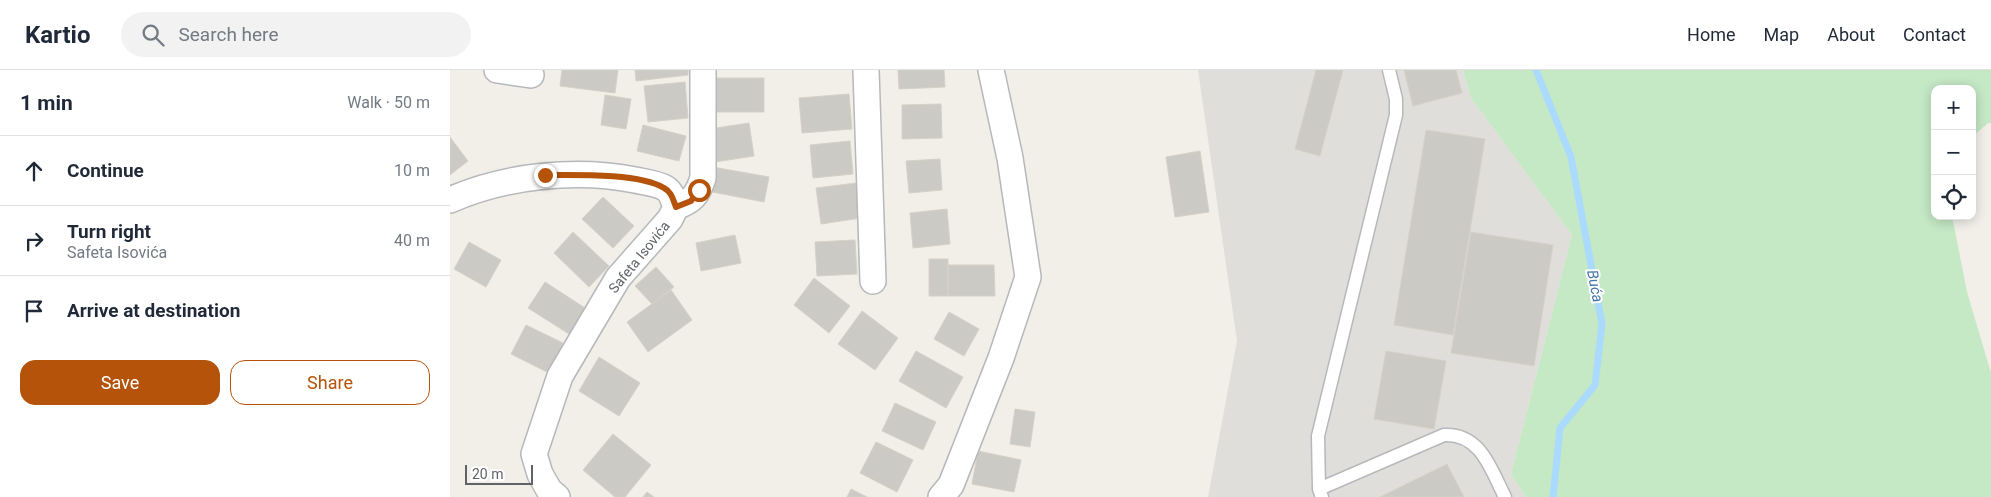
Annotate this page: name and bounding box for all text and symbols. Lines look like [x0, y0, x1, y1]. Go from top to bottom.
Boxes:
search box [121, 12, 471, 57]
text: Kartio [25, 21, 91, 49]
icon: search [139, 21, 167, 49]
text: Search here [179, 23, 278, 46]
text: Home [1687, 24, 1736, 45]
text: Map [1764, 24, 1799, 45]
text: About [1827, 24, 1875, 45]
text: Contact [1903, 24, 1966, 45]
map controls [1931, 85, 1976, 220]
button: + [1931, 85, 1976, 130]
text: 1 min [20, 91, 73, 115]
text: Walk · 50 m [347, 93, 430, 112]
button: − [1931, 130, 1976, 175]
icon: ahead [20, 157, 48, 185]
text: Continue [67, 159, 144, 182]
text: 10 m [394, 161, 430, 180]
route end [534, 164, 557, 187]
button: locate [1931, 175, 1976, 220]
route start [688, 179, 711, 202]
street label: Safeta Isovića [605, 218, 673, 296]
text: Turn right [67, 220, 151, 243]
icon: right [20, 227, 48, 255]
text: 40 m [394, 231, 430, 250]
text: Safeta Isovića [67, 243, 167, 262]
water label: Buća [1583, 268, 1607, 304]
icon: arrive [20, 297, 48, 325]
text: Arrive at destination [67, 299, 240, 322]
button: Save [20, 360, 220, 405]
button: Share [230, 360, 430, 405]
scale bar [465, 462, 532, 485]
text: 20 m [472, 466, 504, 482]

